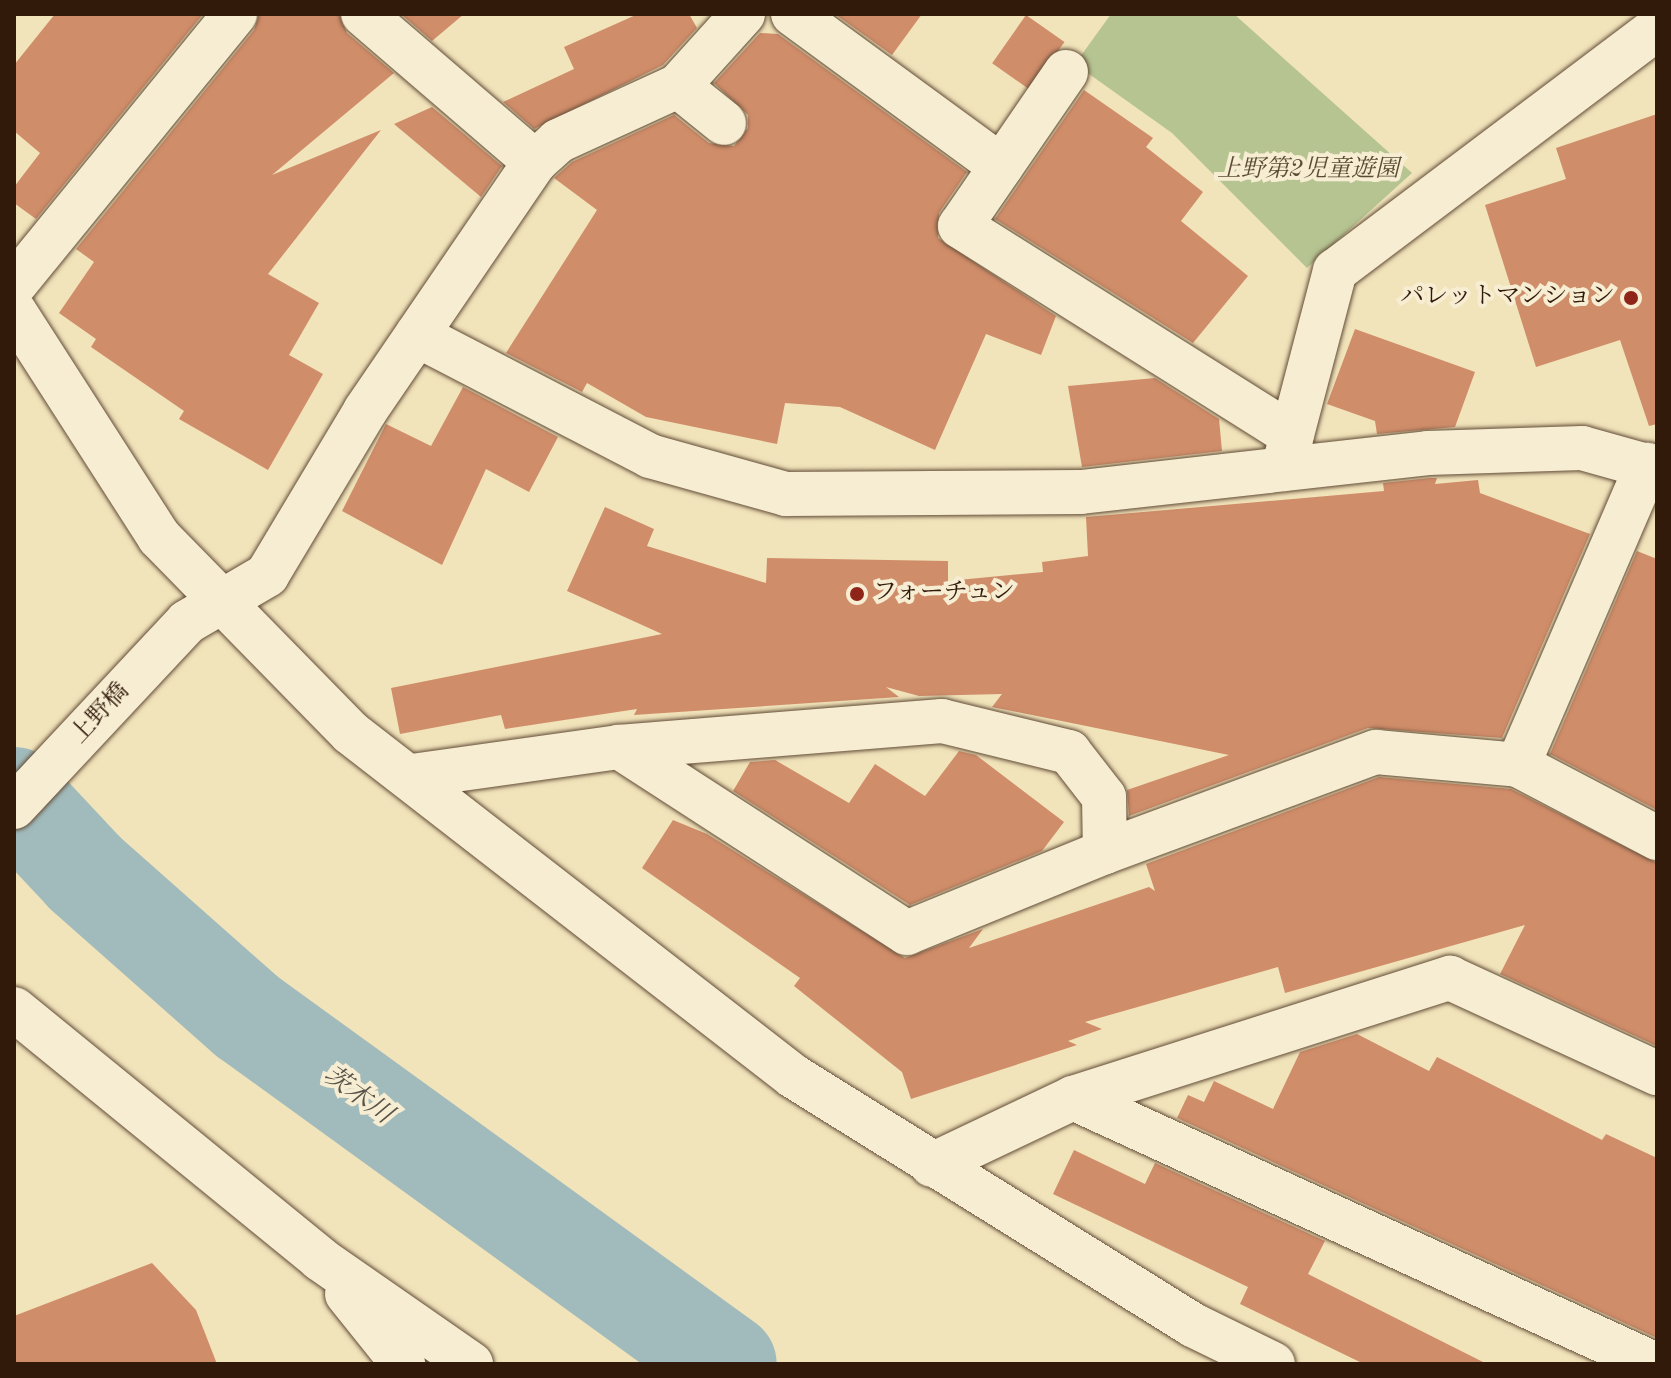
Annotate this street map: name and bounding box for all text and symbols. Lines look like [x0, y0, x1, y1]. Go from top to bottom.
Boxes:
park label: 上野第2児童遊園 [1217, 157, 1399, 185]
place label: パレットマンション [1399, 284, 1615, 312]
marker: パレットマンション [1622, 289, 1640, 307]
place label: フォーチュン [873, 580, 1017, 608]
marker: フォーチュン [848, 585, 866, 603]
street label: 上野橋 [66, 678, 136, 750]
water label: 茨木川 [316, 1060, 398, 1132]

